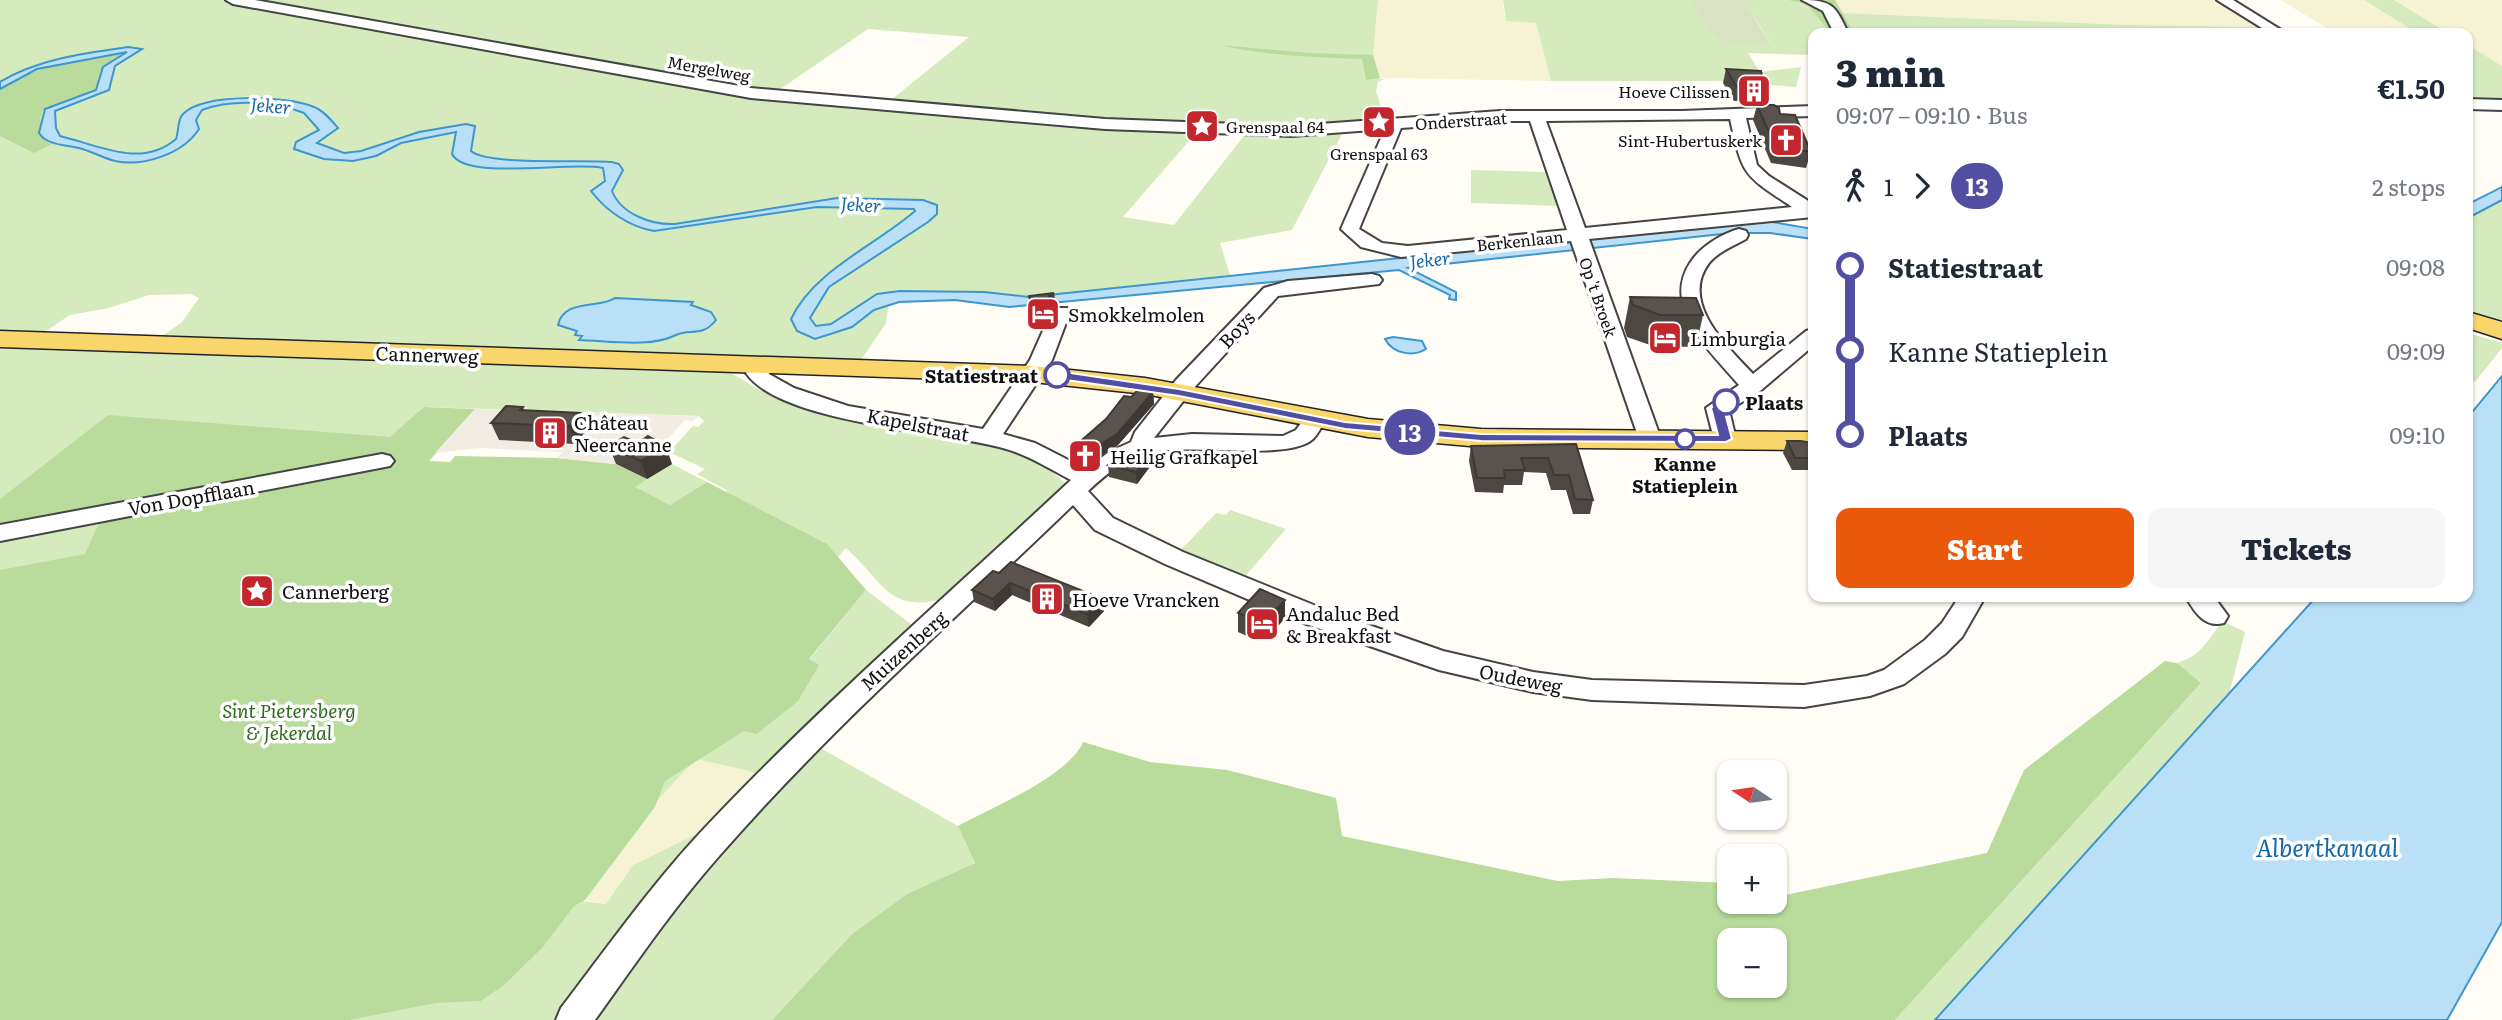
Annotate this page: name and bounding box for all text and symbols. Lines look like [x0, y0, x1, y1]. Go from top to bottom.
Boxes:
text: 3 min [1836, 42, 1945, 99]
street label: Mergelweg [666, 49, 753, 87]
text: €1.50 [2377, 68, 2445, 107]
building icon: Hoeve Cilissen [1735, 72, 1773, 110]
place label: Hoeve Cilissen [1618, 79, 1730, 103]
water label: Jeker [250, 90, 292, 120]
text: 09:07 – 09:10 · Bus [1836, 97, 2027, 131]
place icon: Grenspaal 63 [1360, 103, 1398, 141]
street label: Onderstraat [1414, 105, 1508, 135]
place icon: Grenspaal 64 [1183, 107, 1221, 145]
place label: Grenspaal 64 [1226, 114, 1325, 138]
church icon: Sint-Hubertuskerk [1767, 121, 1805, 159]
place label: Sint-Hubertuskerk [1618, 128, 1762, 152]
place label: Grenspaal 63 [1330, 141, 1428, 165]
icon: walk [1836, 167, 1874, 205]
icon: forward [1903, 167, 1941, 205]
text: 13 [1965, 168, 1989, 203]
text: 1 [1884, 169, 1893, 203]
text: 2 stops [2372, 169, 2445, 203]
water label: Jeker [840, 189, 882, 219]
street label: Berkenlaan [1475, 223, 1565, 256]
water label: Jeker [1408, 243, 1452, 275]
text: Statiestraat [1888, 247, 2043, 286]
text: 09:08 [2386, 249, 2445, 283]
street label: Op 't Broek [1574, 254, 1624, 340]
hotel icon: Smokkelmolen [1024, 295, 1062, 333]
place label: Smokkelmolen [1068, 300, 1205, 328]
street label: Boys [1211, 304, 1261, 354]
hotel icon: Limburgia [1646, 319, 1684, 357]
place label: Limburgia [1690, 324, 1787, 352]
text: Kanne Statieplein [1888, 331, 2108, 370]
text: 09:09 [2387, 333, 2445, 367]
street label: Cannerweg [375, 338, 479, 370]
place label: Statiestraat [925, 361, 1039, 389]
marker: Statiestraat [1044, 362, 1070, 388]
place label: Plaats [1745, 388, 1803, 416]
marker: Plaats [1713, 389, 1739, 415]
street label: Kapelstraat [864, 400, 972, 448]
place label: Château Neercanne [574, 408, 672, 458]
line badge: 13 [1378, 409, 1442, 455]
building icon: Château Neercanne [531, 414, 569, 452]
text: 13 [1398, 414, 1422, 449]
text: Plaats [1888, 415, 1968, 454]
text: 09:10 [2389, 417, 2445, 451]
marker: Kanne Statieplein [1675, 429, 1695, 449]
church icon: Heilig Grafkapel [1066, 437, 1104, 475]
place label: Heilig Grafkapel [1110, 442, 1258, 470]
place label: Kanne Statieplein [1632, 449, 1738, 499]
street label: Von Dopfflaan [125, 472, 257, 522]
button: Start [1836, 508, 2134, 588]
button: Tickets [2148, 508, 2445, 588]
place icon: Cannerberg [238, 572, 276, 610]
place label: Cannerberg [282, 577, 389, 605]
building icon: Hoeve Vrancken [1028, 580, 1066, 618]
place label: Hoeve Vrancken [1072, 585, 1220, 613]
place label: Andaluc Bed & Breakfast [1286, 599, 1400, 649]
street label: Muizenberg [853, 603, 953, 697]
hotel icon: Andaluc Bed & Breakfast [1243, 605, 1281, 643]
street label: Oudeweg [1477, 656, 1565, 700]
park label: Sint Pietersberg & Jekerdal [222, 696, 356, 746]
north arrow [1717, 760, 1787, 830]
map controls [1717, 760, 1787, 998]
water label: Albertkanaal [2256, 829, 2398, 864]
button: + [1717, 844, 1787, 914]
button: − [1717, 928, 1787, 998]

